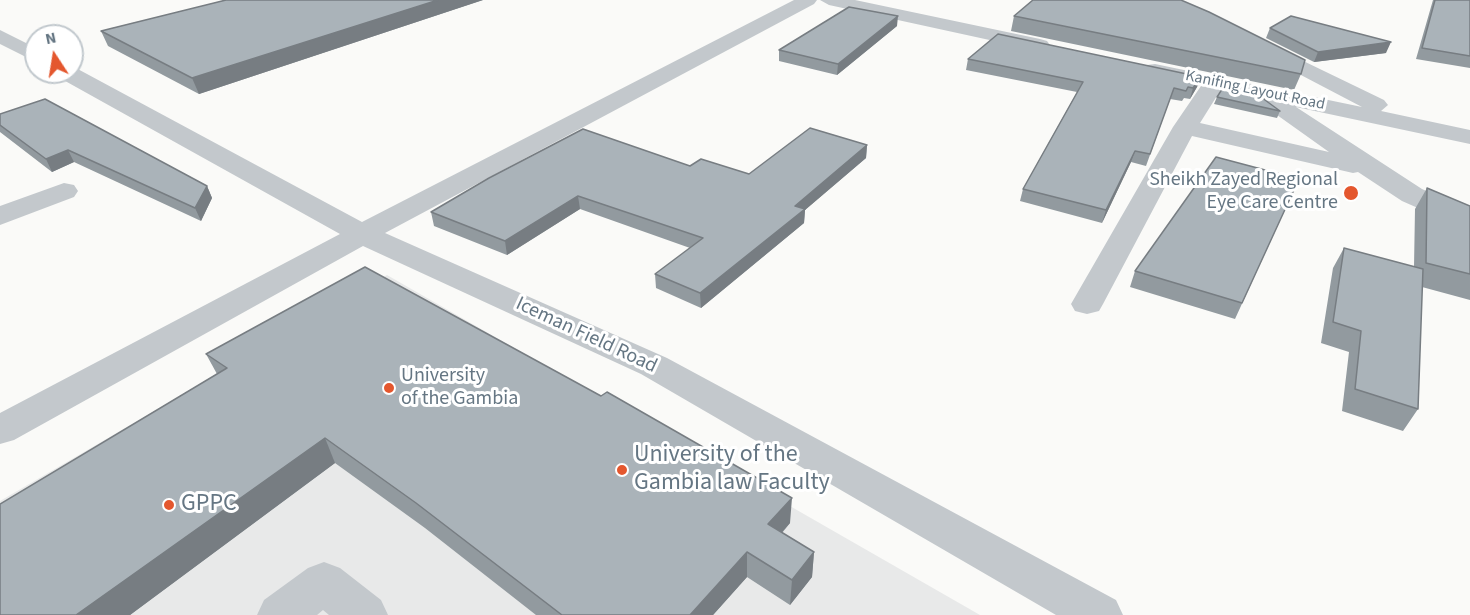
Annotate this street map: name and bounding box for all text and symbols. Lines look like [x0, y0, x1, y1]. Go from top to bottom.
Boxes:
north arrow [24, 24, 84, 84]
text: N [43, 26, 58, 50]
street label: Kanifing Layout Road [1183, 67, 1327, 115]
place label: Sheikh Zayed Regional Eye Care Centre [1149, 169, 1338, 216]
marker: Sheikh Zayed Regional Eye Care Centre [1342, 184, 1360, 202]
street label: Iceman Field Road [511, 293, 661, 379]
place label: University of the Gambia [401, 365, 518, 412]
marker: University of the Gambia [382, 381, 396, 395]
place label: University of the Gambia law Faculty [634, 442, 830, 498]
marker: University of the Gambia law Faculty [615, 463, 629, 477]
place label: GPPC [181, 491, 237, 519]
marker: GPPC [162, 498, 176, 512]

